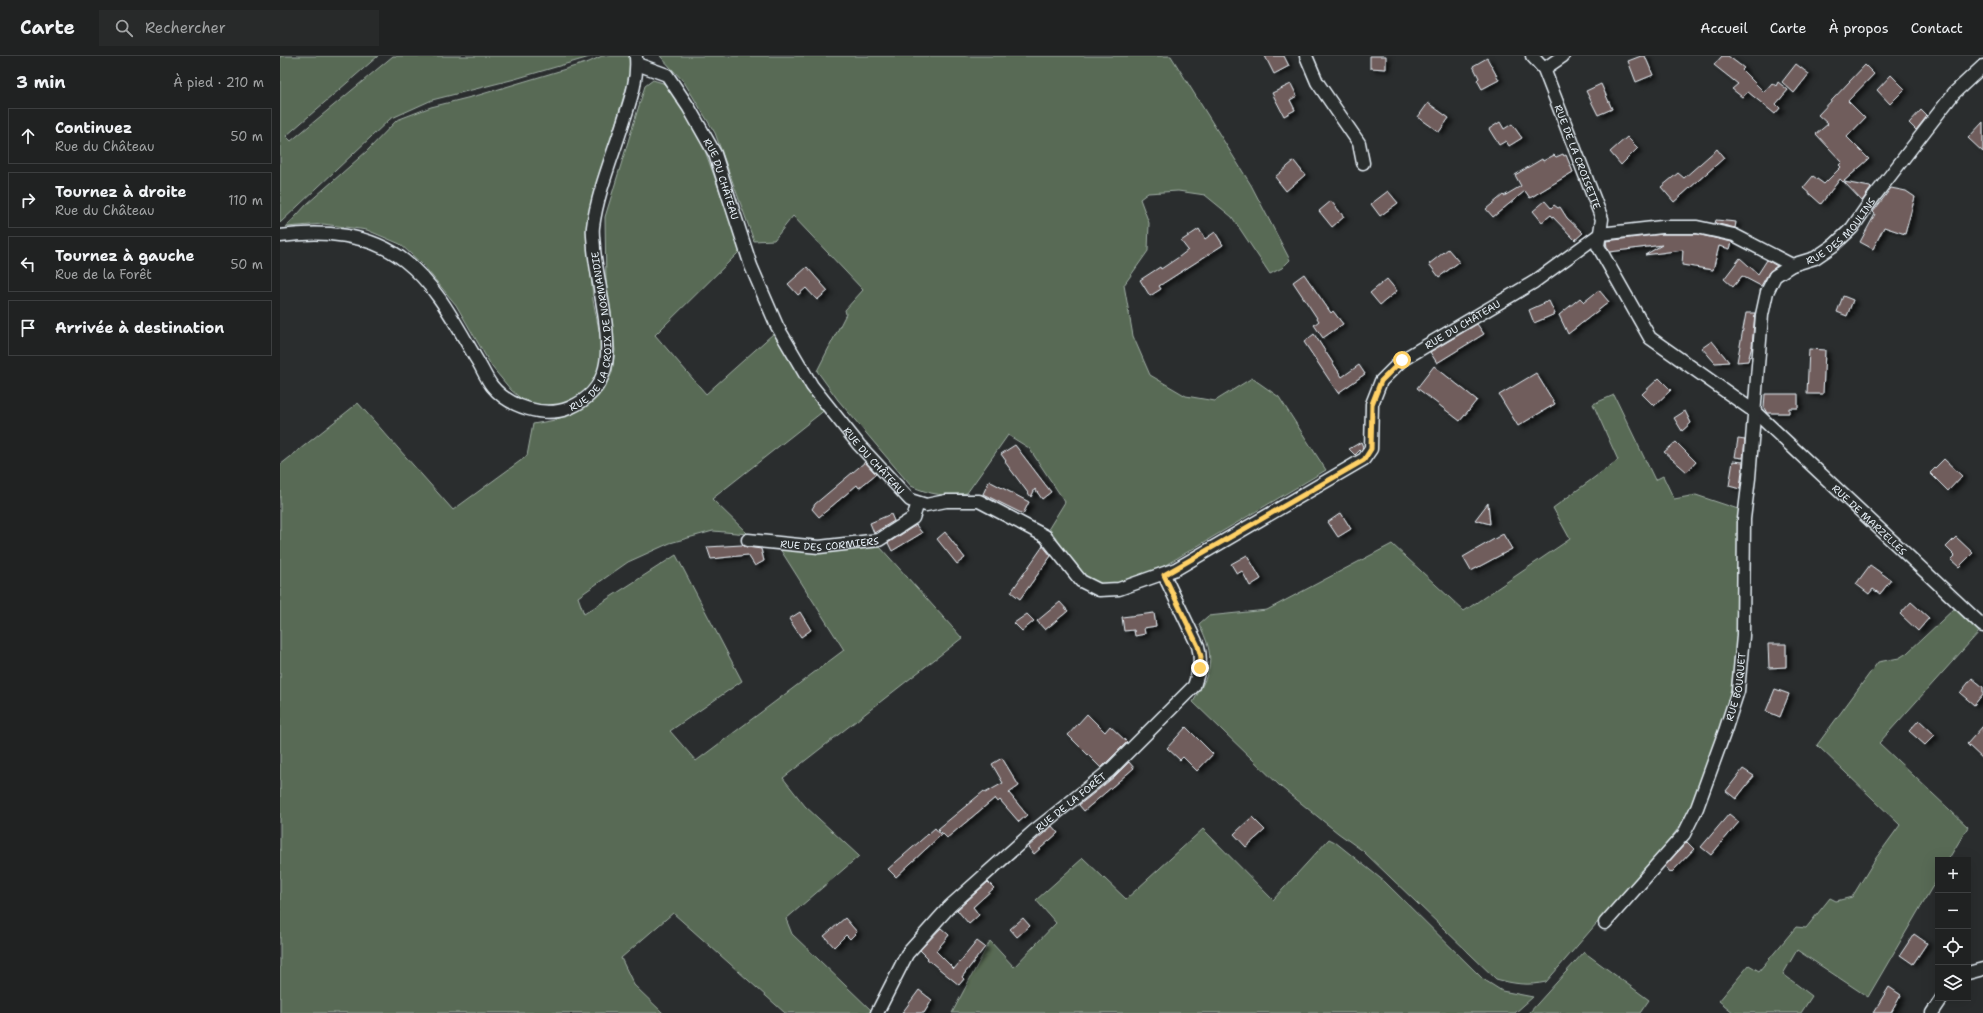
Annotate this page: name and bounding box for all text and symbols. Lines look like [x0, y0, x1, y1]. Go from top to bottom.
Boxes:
search box [99, 10, 379, 46]
text: Carte [20, 15, 75, 40]
icon: search [113, 17, 135, 39]
text: Rechercher [145, 18, 226, 38]
text: Accueil [1700, 19, 1748, 37]
text: Carte [1770, 19, 1806, 37]
text: À propos [1828, 19, 1889, 37]
text: Contact [1911, 19, 1963, 37]
text: 3 min [16, 71, 66, 93]
text: À pied · 210 m [173, 74, 264, 91]
street label: RUE DE LA CROISETTE [1551, 103, 1604, 211]
text: Continuez [55, 118, 132, 138]
icon: ahead [17, 125, 39, 147]
text: 50 m [230, 128, 263, 145]
street label: RUE DU CHÂTEAU [700, 136, 742, 221]
text: Rue du Château [55, 138, 155, 155]
text: Tournez à droite [55, 182, 187, 202]
icon: right [17, 189, 39, 211]
text: 110 m [228, 192, 263, 209]
street label: RUE DES MOULINS [1805, 195, 1878, 267]
text: Rue du Château [55, 202, 155, 219]
text: Tournez à gauche [55, 246, 195, 266]
street label: RUE DE LA CROIX DE NORMANDIE [567, 251, 614, 414]
icon: left [17, 253, 39, 275]
text: 50 m [230, 256, 263, 273]
text: Rue de la Forêt [55, 266, 152, 283]
street label: RUE DU CHÂTEAU [1422, 297, 1503, 352]
icon: arrive [17, 317, 39, 339]
text: Arrivée à destination [55, 318, 224, 338]
route start [1393, 351, 1411, 369]
street label: RUE DU CHÂTEAU [840, 425, 907, 497]
street label: RUE DE MARZELLES [1829, 482, 1909, 558]
street label: RUE DES CORMIERS [780, 534, 880, 554]
street label: RUE BOUQUET [1723, 652, 1748, 723]
route end [1191, 659, 1209, 677]
street label: RUE DE LA FORÊT [1033, 770, 1109, 835]
map controls [1935, 857, 1971, 1001]
button: + [1935, 857, 1971, 893]
button: − [1935, 893, 1971, 929]
button: locate [1935, 929, 1971, 965]
button: layers [1935, 965, 1971, 1001]

